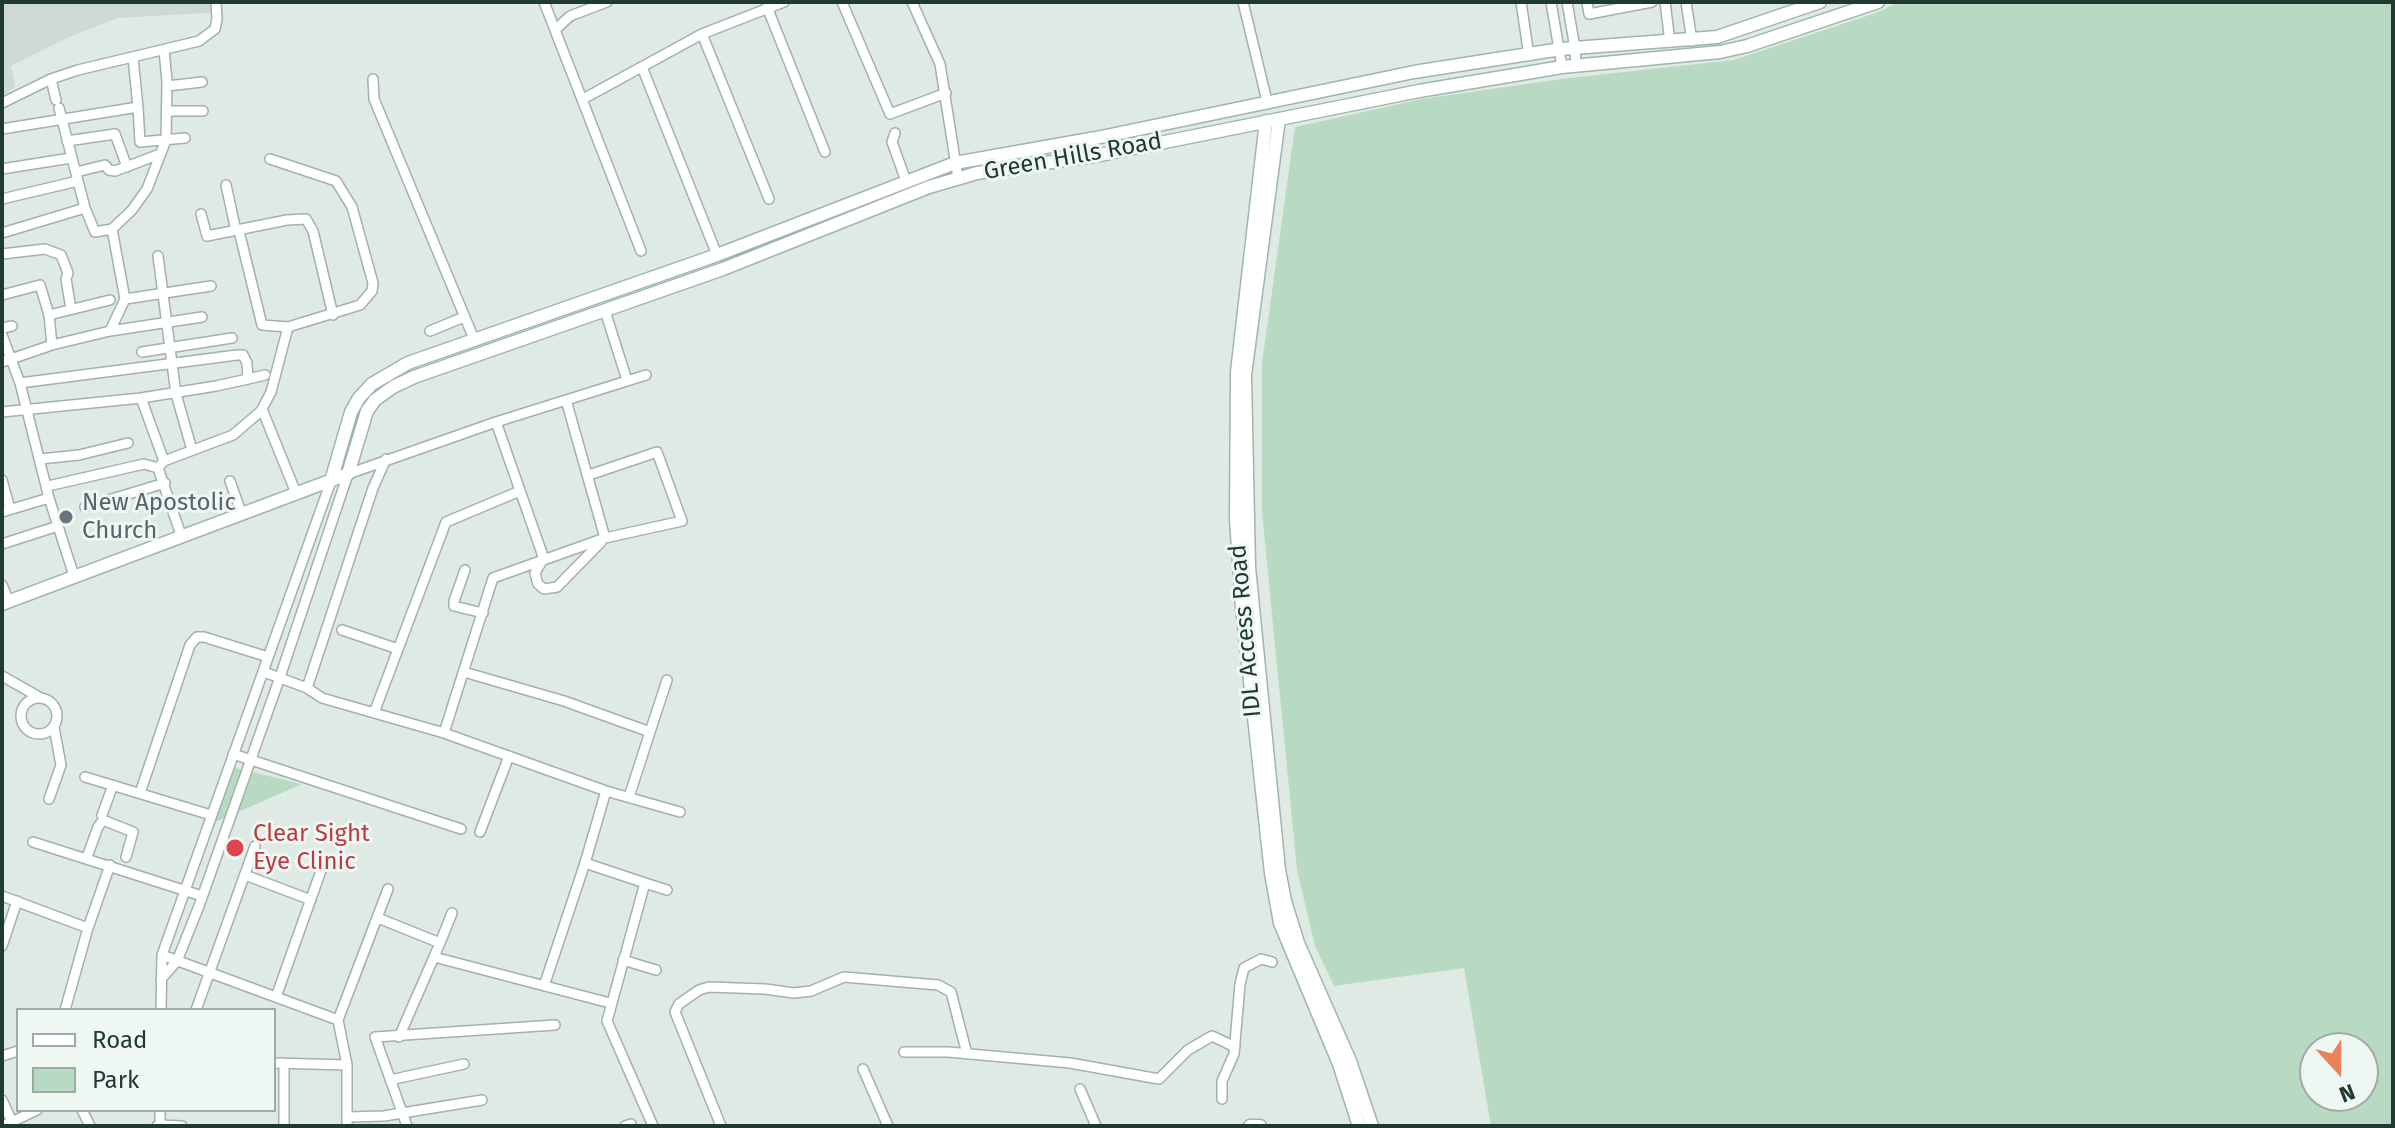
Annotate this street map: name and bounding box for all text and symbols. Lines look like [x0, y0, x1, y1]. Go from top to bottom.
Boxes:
street label: Green Hills Road [982, 127, 1164, 187]
place label: New Apostolic Church [82, 489, 236, 545]
marker: New Apostolic Church [57, 508, 75, 526]
street label: IDL Access Road [1224, 543, 1268, 719]
place label: Clear Sight Eye Clinic [253, 820, 370, 876]
marker: Clear Sight Eye Clinic [224, 837, 246, 859]
legend [16, 1008, 276, 1112]
text: Road [92, 1026, 147, 1054]
north arrow [2299, 1032, 2379, 1112]
text: Park [92, 1066, 139, 1094]
text: N [2335, 1078, 2359, 1108]

